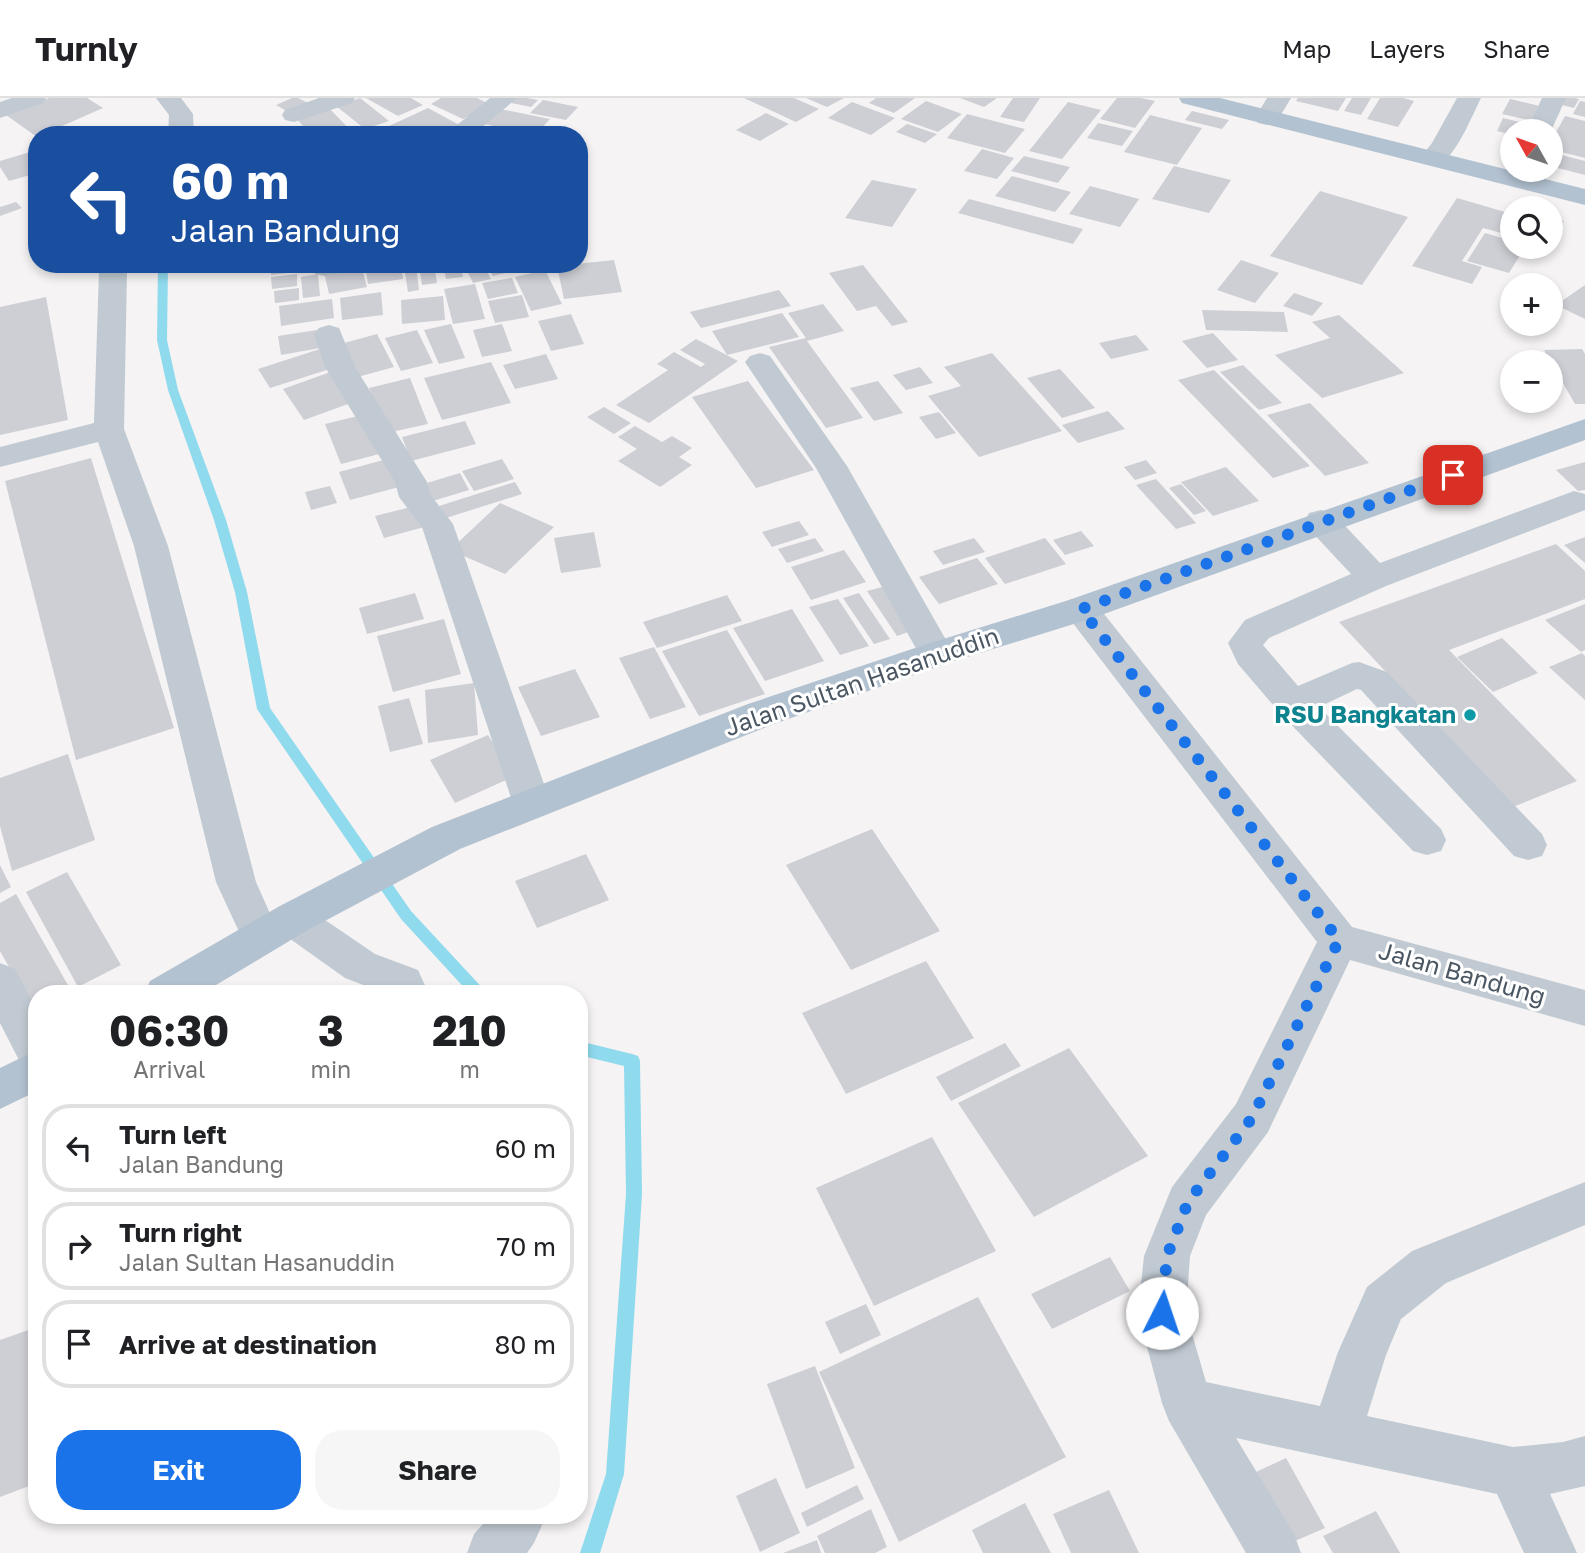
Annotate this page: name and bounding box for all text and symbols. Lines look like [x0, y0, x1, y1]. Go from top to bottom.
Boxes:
text: Turnly [35, 29, 138, 68]
text: Map [1282, 34, 1331, 63]
text: Layers [1369, 34, 1445, 63]
text: Share [1483, 34, 1550, 63]
north arrow [1500, 119, 1563, 182]
map controls [1500, 119, 1563, 413]
text: 60 m [171, 151, 289, 210]
icon: left [56, 154, 147, 245]
button: search [1500, 196, 1563, 259]
text: Jalan Bandung [171, 211, 400, 249]
button: + [1500, 273, 1563, 336]
button: − [1500, 350, 1563, 413]
pin [1423, 445, 1483, 505]
icon: arrive [1434, 456, 1472, 494]
street label: Jalan Sultan Hasanuddin [721, 620, 1002, 741]
place label: RSU Bangkatan [1274, 699, 1456, 728]
marker: RSU Bangkatan [1462, 707, 1478, 723]
street label: Jalan Bandung [1376, 935, 1549, 1010]
text: 06:30 [109, 1005, 229, 1055]
text: 3 [318, 1005, 344, 1055]
text: 210 [432, 1005, 507, 1055]
text: Arrival [133, 1055, 205, 1083]
text: min [311, 1055, 351, 1083]
text: m [459, 1055, 480, 1083]
text: Turn left [119, 1119, 227, 1150]
icon: left [60, 1129, 98, 1167]
text: 60 m [495, 1133, 556, 1164]
text: Jalan Bandung [119, 1150, 284, 1178]
text: Turn right [119, 1217, 242, 1248]
icon: right [60, 1227, 98, 1265]
text: 70 m [497, 1231, 556, 1262]
text: Jalan Sultan Hasanuddin [119, 1248, 395, 1276]
position arrow [1125, 1276, 1199, 1350]
icon: arrive [60, 1325, 98, 1363]
text: Arrive at destination [119, 1329, 377, 1360]
text: 80 m [495, 1329, 556, 1360]
button: Exit [56, 1430, 301, 1510]
button: Share [315, 1430, 560, 1510]

